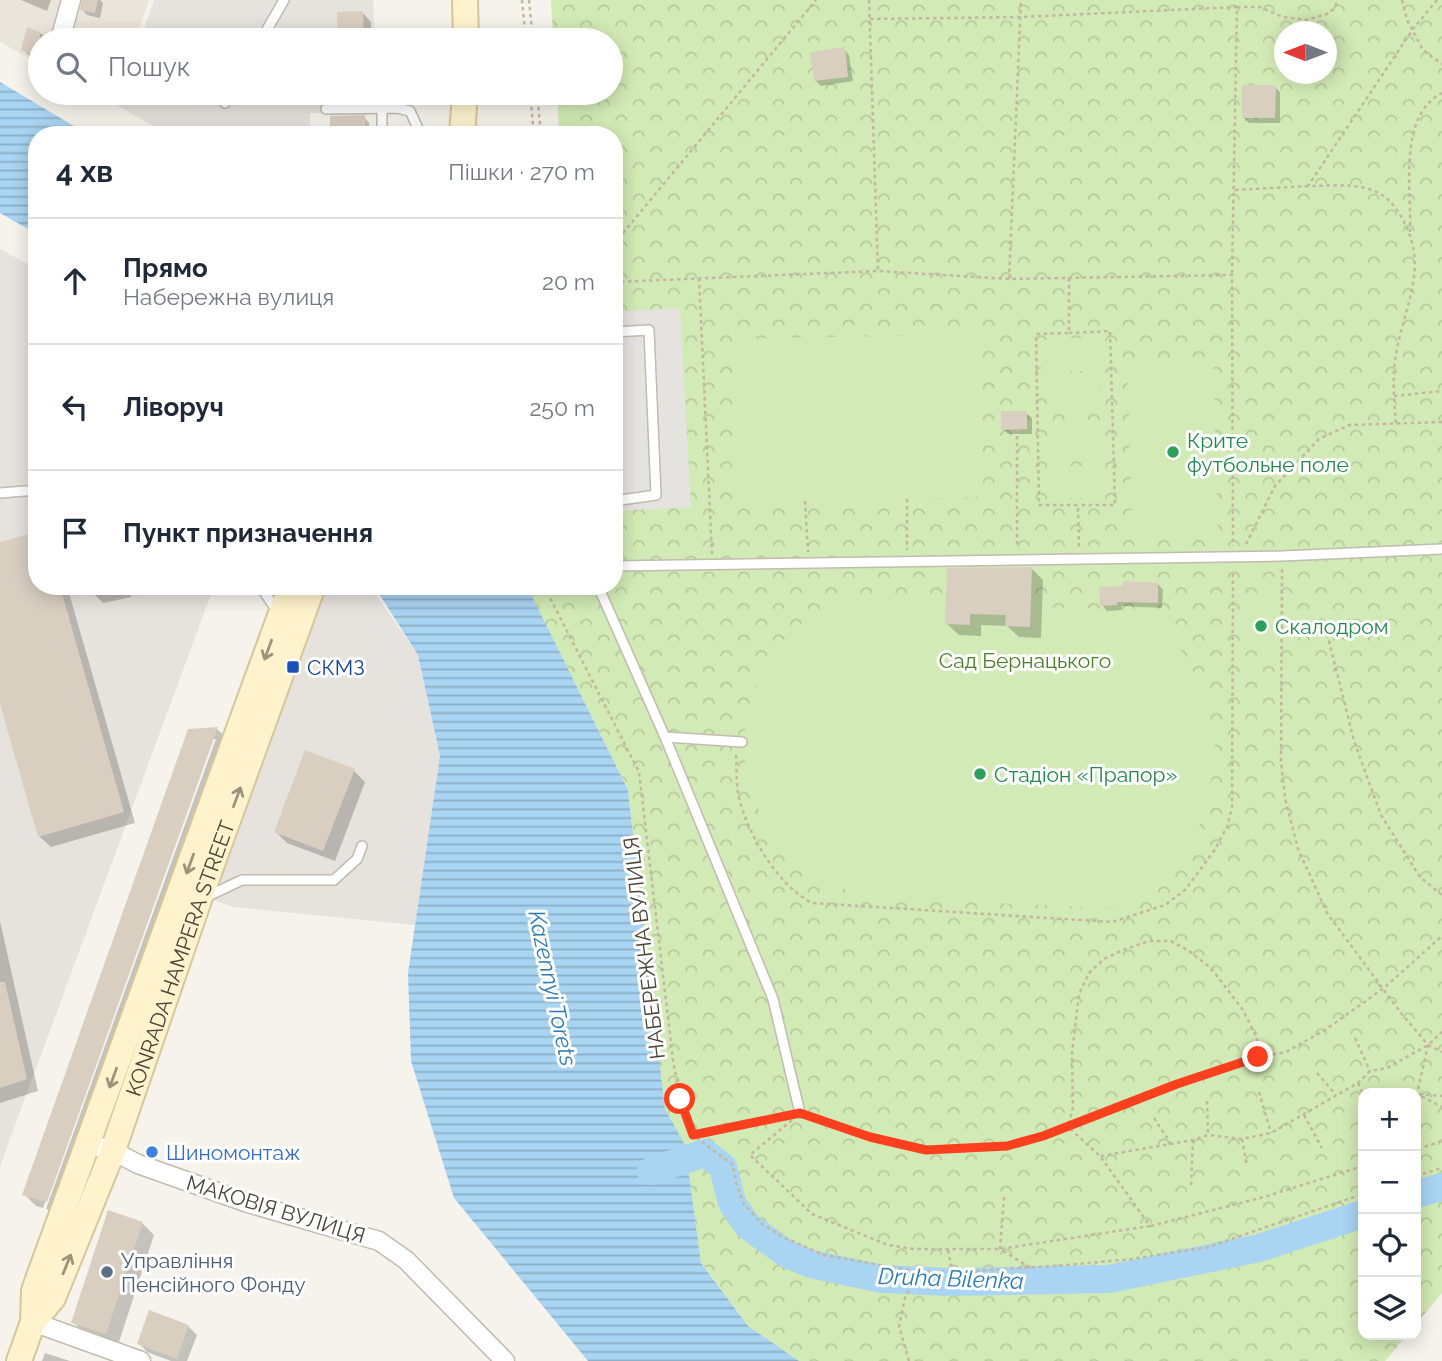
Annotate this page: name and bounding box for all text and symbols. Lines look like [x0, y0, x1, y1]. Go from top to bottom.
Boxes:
north arrow [1274, 21, 1337, 84]
search box [28, 28, 623, 105]
icon: search [52, 48, 90, 86]
text: Пошук [108, 52, 190, 82]
text: 4 хв [56, 154, 113, 189]
text: Пішки · 270 m [448, 158, 595, 185]
text: Прямо [123, 253, 208, 283]
icon: ahead [56, 262, 94, 300]
text: 20 m [542, 268, 595, 295]
text: Набережна вулиця [123, 283, 334, 310]
icon: left [56, 388, 94, 426]
text: Ліворуч [123, 392, 224, 422]
text: 250 m [529, 394, 595, 421]
place label: Крите футбольне поле [1187, 428, 1349, 477]
marker: Крите футбольне поле [1165, 444, 1181, 460]
icon: arrive [56, 514, 94, 552]
text: Пункт призначення [123, 518, 373, 548]
place label: Скалодром [1275, 614, 1389, 639]
marker: Скалодром [1253, 618, 1269, 634]
one-way arrow [260, 639, 273, 661]
park label: Сад Бернацького [939, 648, 1111, 673]
place label: СКМЗ [307, 655, 365, 680]
marker: СКМЗ [285, 659, 301, 675]
place label: Стадіон «Прапор» [994, 762, 1178, 787]
marker: Стадіон «Прапор» [972, 766, 988, 782]
one-way arrow [231, 787, 244, 809]
street label: KONRADA HAMPERA STREET [120, 817, 239, 1099]
street label: НАБЕРЕЖНА ВУЛИЦЯ [618, 835, 670, 1061]
one-way arrow [183, 853, 195, 875]
water label: Kazennyi Torets [523, 908, 583, 1069]
route end [1242, 1041, 1273, 1072]
one-way arrow [105, 1067, 118, 1089]
route start [664, 1083, 695, 1114]
map controls [1358, 1088, 1421, 1340]
button: + [1358, 1088, 1421, 1151]
place label: Шиномонтаж [166, 1140, 301, 1165]
marker: Шиномонтаж [144, 1144, 160, 1160]
button: − [1358, 1151, 1421, 1214]
street label: МАКОВІЯ ВУЛИЦЯ [184, 1170, 368, 1248]
button: locate [1358, 1214, 1421, 1277]
place label: Управління Пенсійного Фонду [121, 1248, 306, 1297]
one-way arrow [61, 1254, 74, 1276]
water label: Druha Bilenka [878, 1262, 1025, 1294]
marker: Управління Пенсійного Фонду [99, 1264, 115, 1280]
button: layers [1358, 1277, 1421, 1340]

